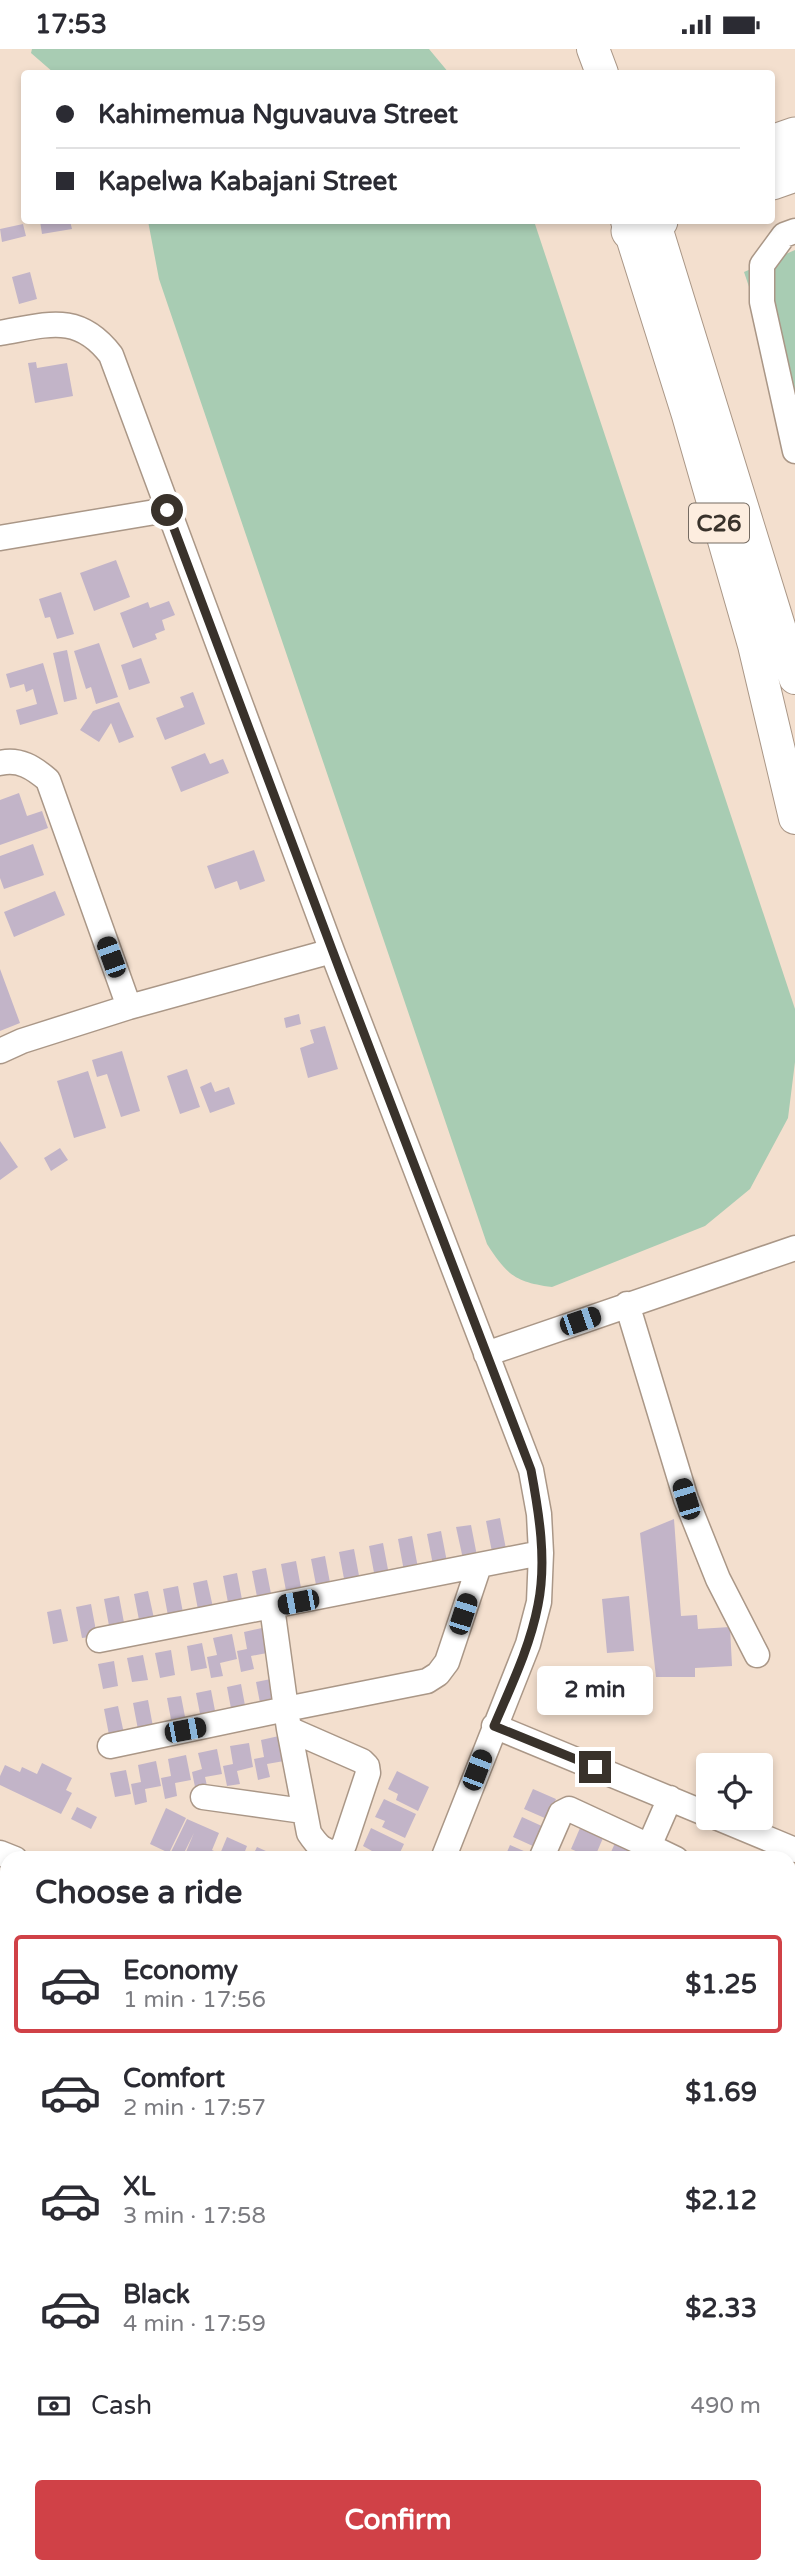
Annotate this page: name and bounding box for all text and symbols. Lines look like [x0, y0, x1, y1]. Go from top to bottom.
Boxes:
text: 17:53 [35, 9, 107, 40]
text: Kahimemua Nguvauva Street [98, 99, 458, 130]
text: Kapelwa Kabajani Street [98, 166, 397, 197]
route start [151, 494, 183, 526]
road number: C26 [689, 503, 749, 543]
car [94, 934, 129, 980]
car [557, 1304, 604, 1338]
car [670, 1476, 703, 1522]
car [276, 1588, 321, 1616]
car [447, 1591, 480, 1637]
callout: 2 min [537, 1665, 653, 1715]
text: 2 min [564, 1676, 626, 1704]
car [163, 1716, 208, 1744]
car [460, 1747, 495, 1793]
route end [579, 1751, 611, 1783]
map controls [696, 1753, 773, 1830]
button: locate [696, 1753, 773, 1830]
text: Choose a ride [35, 1874, 242, 1912]
icon: car [39, 1953, 102, 2016]
text: Economy [123, 1955, 238, 1986]
text: $1.25 [685, 1969, 757, 2000]
text: 1 min · 17:56 [123, 1986, 266, 2014]
icon: car [39, 2061, 102, 2124]
text: Comfort [123, 2063, 225, 2094]
text: $1.69 [685, 2077, 757, 2108]
text: 2 min · 17:57 [123, 2094, 266, 2122]
icon: car [39, 2169, 102, 2232]
text: XL [123, 2171, 155, 2202]
text: $2.12 [685, 2185, 757, 2216]
text: 3 min · 17:58 [123, 2202, 266, 2230]
icon: car [39, 2277, 102, 2340]
text: Black [123, 2279, 190, 2310]
text: $2.33 [685, 2293, 757, 2324]
text: 4 min · 17:59 [123, 2310, 266, 2338]
icon: cash [35, 2387, 73, 2425]
text: Cash [91, 2390, 152, 2421]
text: 490 m [691, 2392, 761, 2420]
button: Confirm [35, 2480, 761, 2560]

